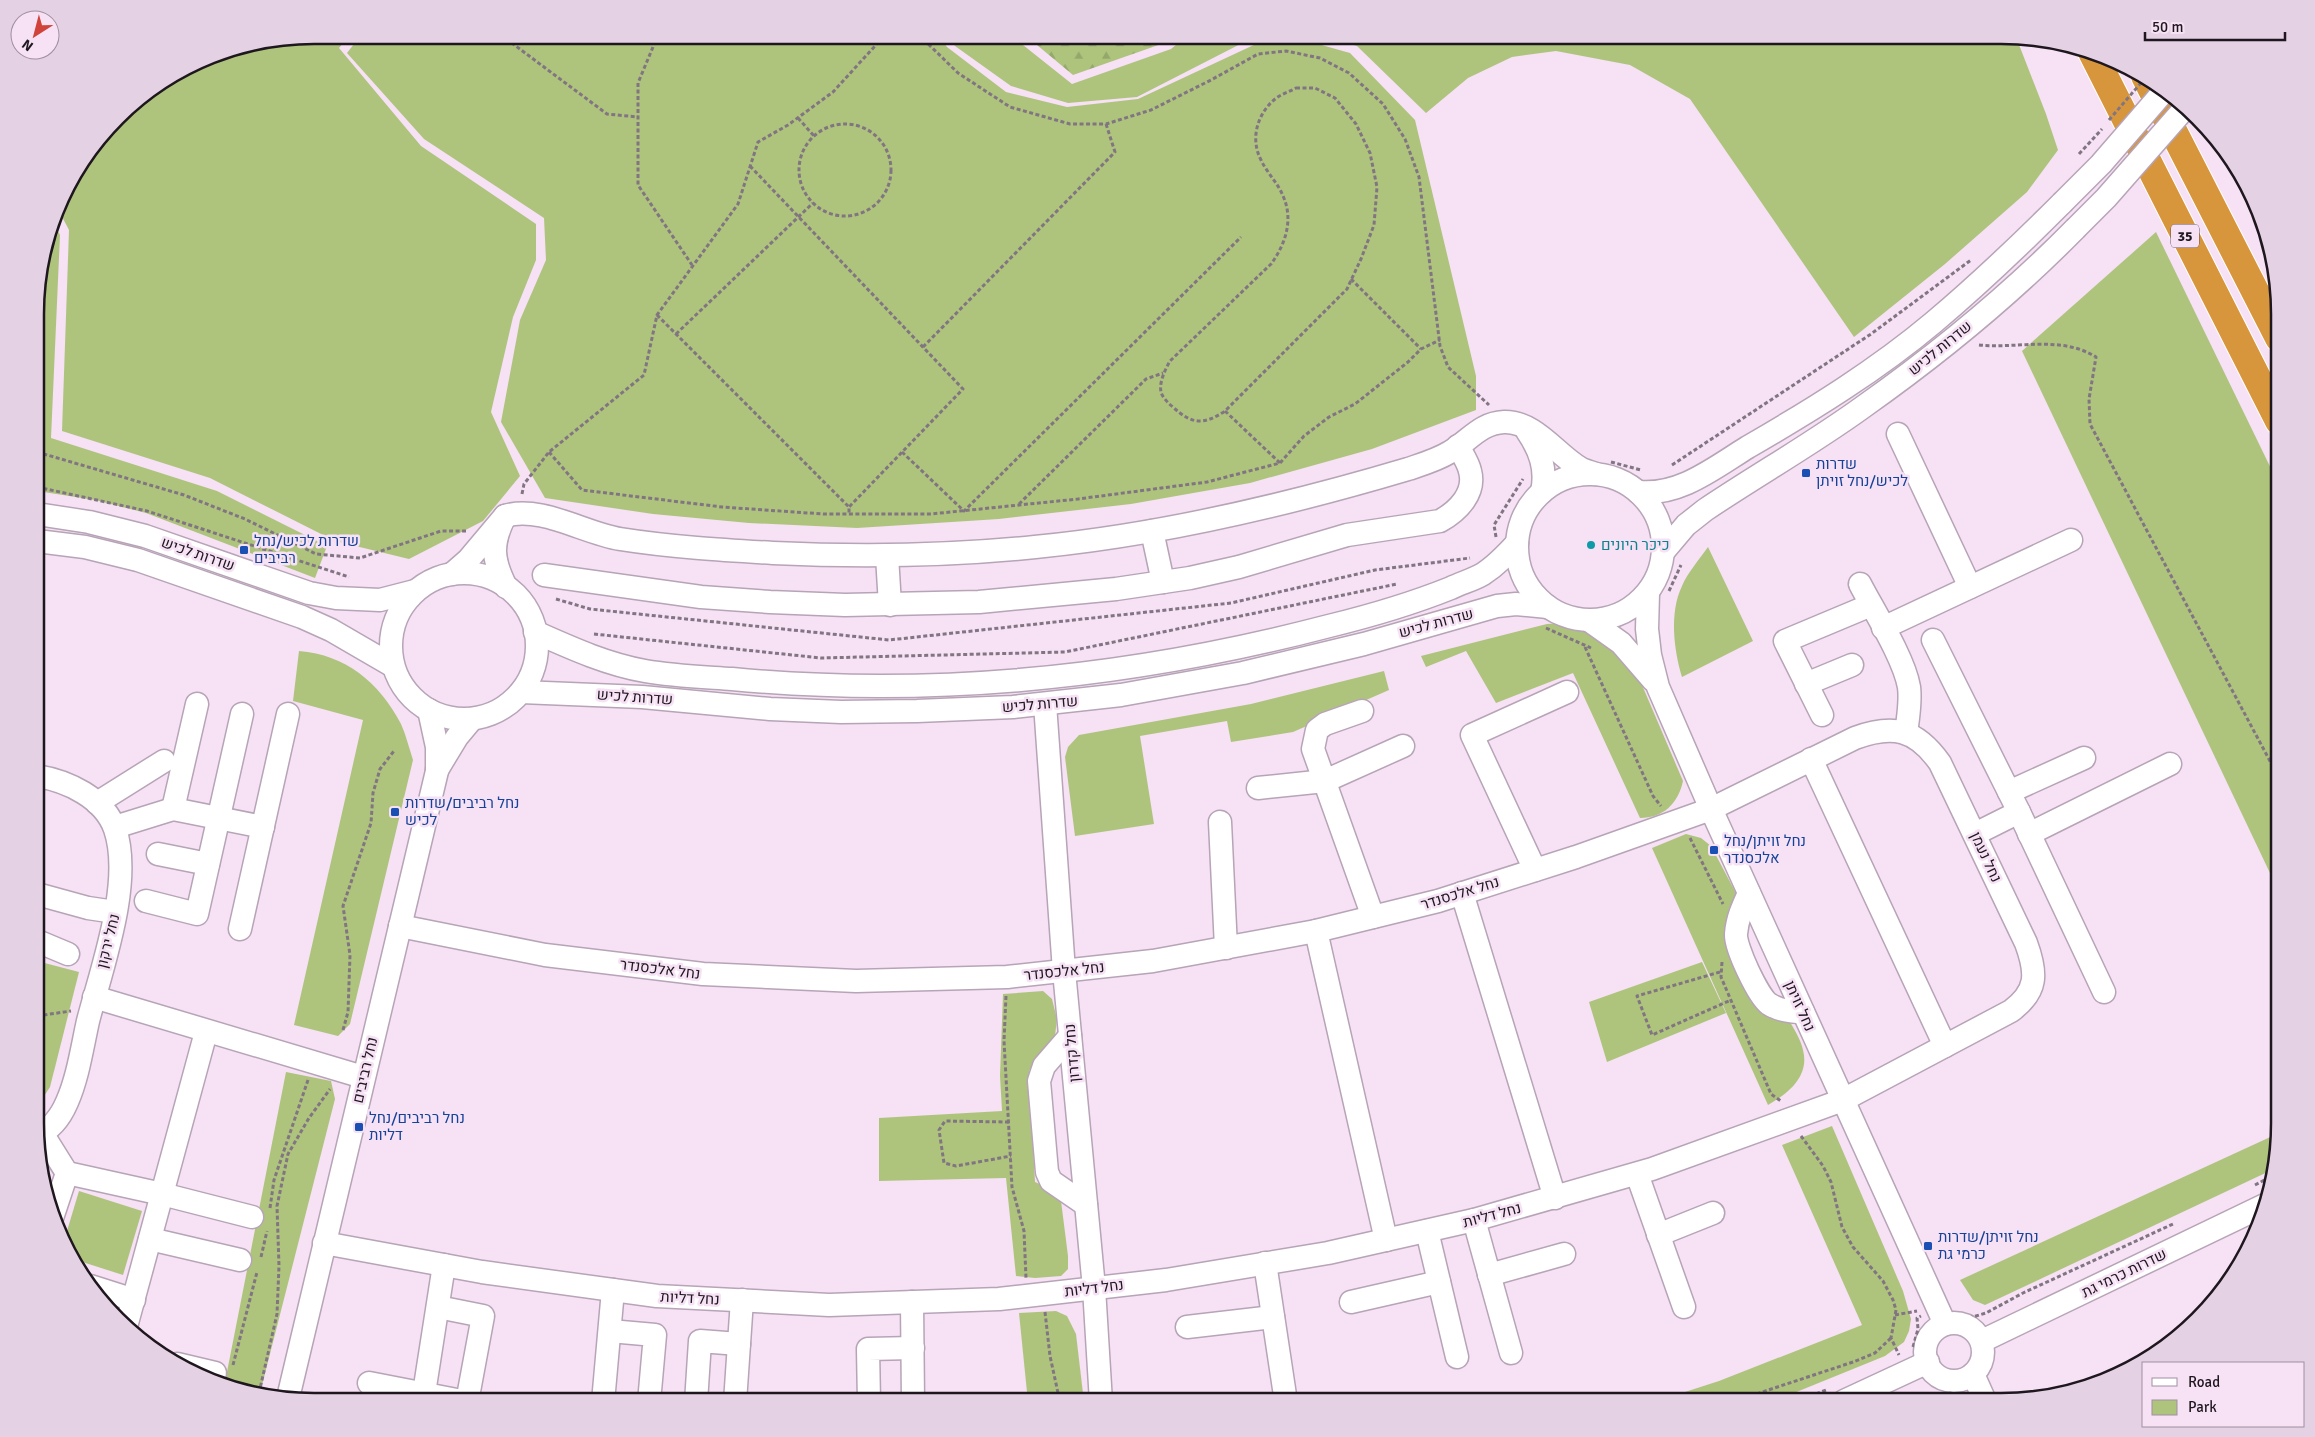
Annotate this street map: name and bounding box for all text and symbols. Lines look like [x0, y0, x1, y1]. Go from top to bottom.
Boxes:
north arrow [10, 10, 60, 60]
scale bar [2145, 10, 2285, 42]
text: 50 m [2152, 18, 2183, 36]
text: N [19, 35, 37, 55]
road number: 35 [2171, 225, 2199, 248]
street label: שדרות לכיש [1905, 317, 1975, 379]
place label: שדרות לכיש/נחל זויתן [1816, 455, 1908, 490]
marker: שדרות לכיש/נחל זויתן [1800, 467, 1812, 479]
place label: שדרות לכיש/נחל רביבים [254, 532, 359, 567]
street label: שדרות לכיש [159, 533, 237, 575]
place label: כיכר היונים [1601, 536, 1670, 554]
marker: כיכר היונים [1585, 539, 1597, 551]
marker: שדרות לכיש/נחל רביבים [238, 544, 250, 556]
street label: שדרות לכיש [1397, 604, 1475, 642]
street label: שדרות לכיש [596, 685, 674, 709]
street label: שדרות לכיש [1001, 692, 1079, 716]
place label: נחל רביבים/שדרות לכיש [405, 794, 520, 829]
marker: נחל רביבים/שדרות לכיש [389, 806, 401, 818]
street label: נחל נעמן [1967, 829, 2005, 885]
place label: נחל זויתן/נחל אלכסנדר [1724, 832, 1806, 867]
marker: נחל זויתן/נחל אלכסנדר [1708, 844, 1720, 856]
street label: נחל אלכסנדר [1419, 873, 1501, 913]
street label: נחל ירקון [93, 912, 123, 970]
street label: נחל אלכסנדר [619, 955, 701, 983]
street label: נחל אלכסנדר [1023, 958, 1105, 984]
street label: נחל זויתן [1781, 978, 1819, 1034]
street label: נחל קדרון [1060, 1023, 1084, 1083]
street label: נחל רביבים [349, 1035, 381, 1105]
place label: נחל רביבים/נחל דליות [369, 1109, 465, 1144]
marker: נחל רביבים/נחל דליות [353, 1121, 365, 1133]
street label: נחל דליות [1461, 1199, 1523, 1231]
place label: נחל זויתן/שדרות כרמי גת [1938, 1228, 2039, 1263]
marker: נחל זויתן/שדרות כרמי גת [1922, 1240, 1934, 1252]
street label: שדרות כרמי גת [2079, 1245, 2169, 1301]
street label: נחל דליות [1063, 1275, 1125, 1301]
street label: נחל דליות [660, 1287, 720, 1309]
legend [2142, 1362, 2305, 1427]
text: Road [2188, 1373, 2220, 1391]
text: Park [2188, 1398, 2217, 1416]

